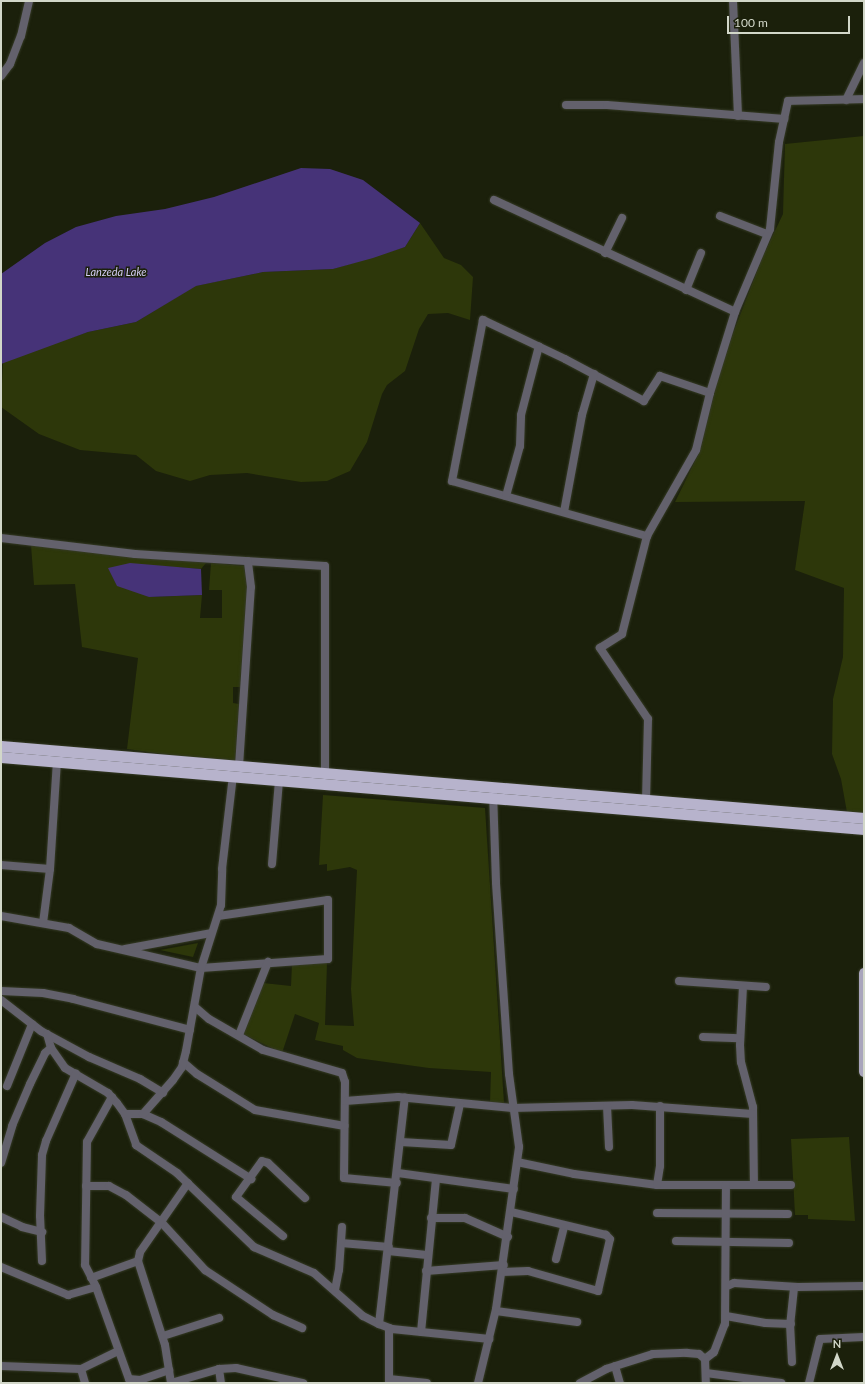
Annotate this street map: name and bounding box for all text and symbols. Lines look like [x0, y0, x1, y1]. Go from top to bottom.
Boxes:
scale bar [729, 8, 852, 34]
text: 100 m [734, 15, 768, 30]
water label: Lanzeda Lake [85, 265, 147, 279]
north arrow [817, 1336, 857, 1376]
text: N [833, 1337, 841, 1350]

